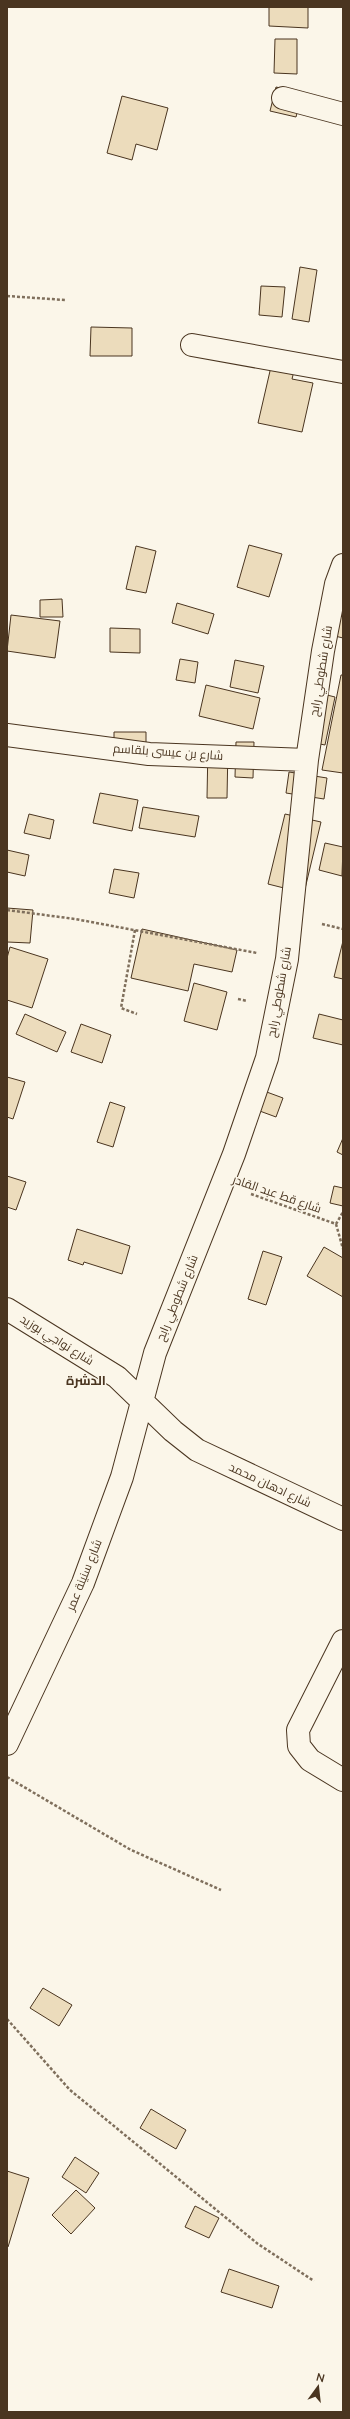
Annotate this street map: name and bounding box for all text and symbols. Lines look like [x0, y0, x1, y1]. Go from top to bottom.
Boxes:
street label: شارع شطوطي رابح [306, 624, 338, 718]
street label: شارع بن عيسى بلقاسم [112, 740, 224, 764]
street label: شارع شطوطي رابح [263, 945, 297, 1039]
street label: شارع قط عبد القادر [229, 1171, 324, 1217]
street label: شارع شطوطي رابح [152, 1252, 204, 1344]
street label: شارع نواجي بوزيد [16, 1311, 97, 1371]
district label: الدشرة [66, 1372, 106, 1390]
street label: شارع ادهان محمد [226, 1459, 314, 1511]
street label: شارع سنينة عمر [62, 1537, 106, 1614]
north arrow [298, 2367, 338, 2407]
text: N [315, 2370, 326, 2386]

